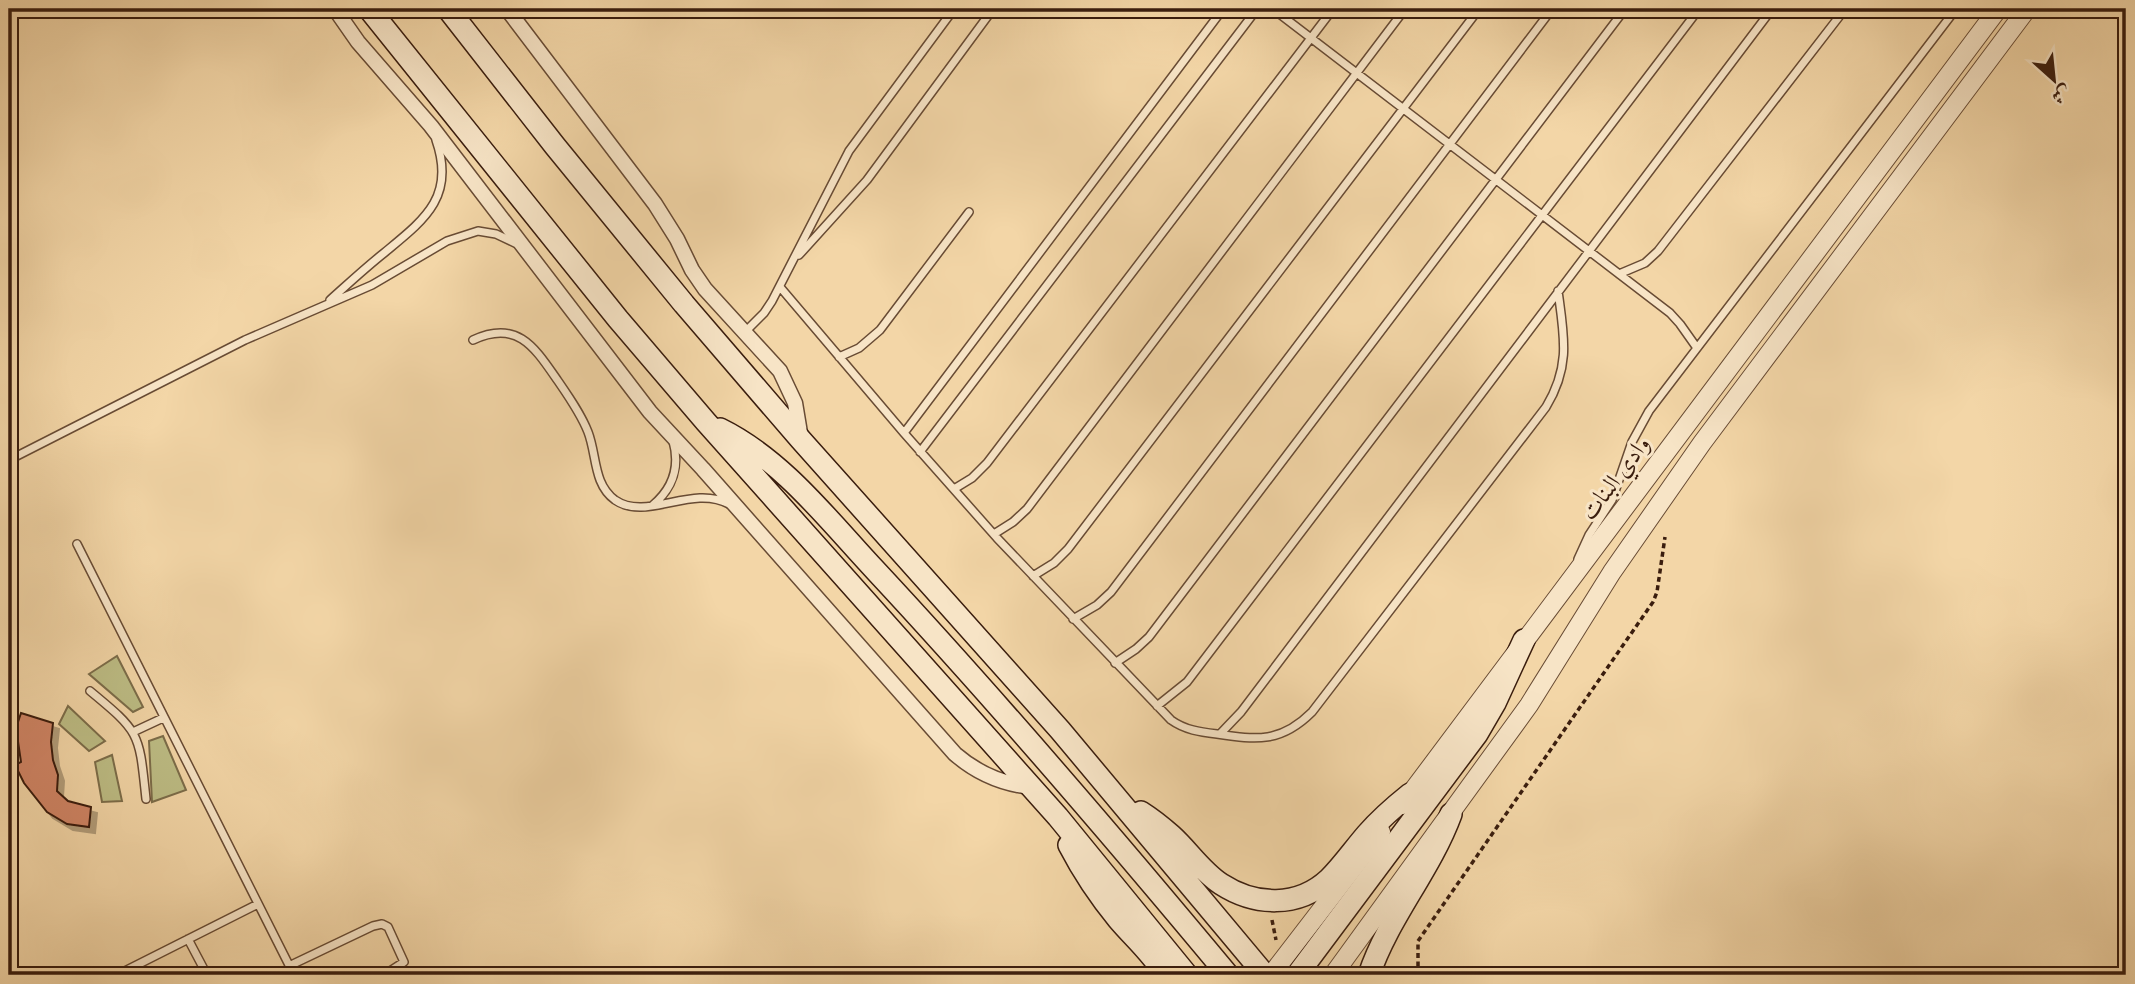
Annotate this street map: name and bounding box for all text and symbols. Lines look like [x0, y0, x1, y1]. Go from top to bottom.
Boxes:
north arrow [2020, 46, 2090, 116]
text: ش [2048, 80, 2075, 109]
street label: وادي البنات [1574, 430, 1660, 529]

